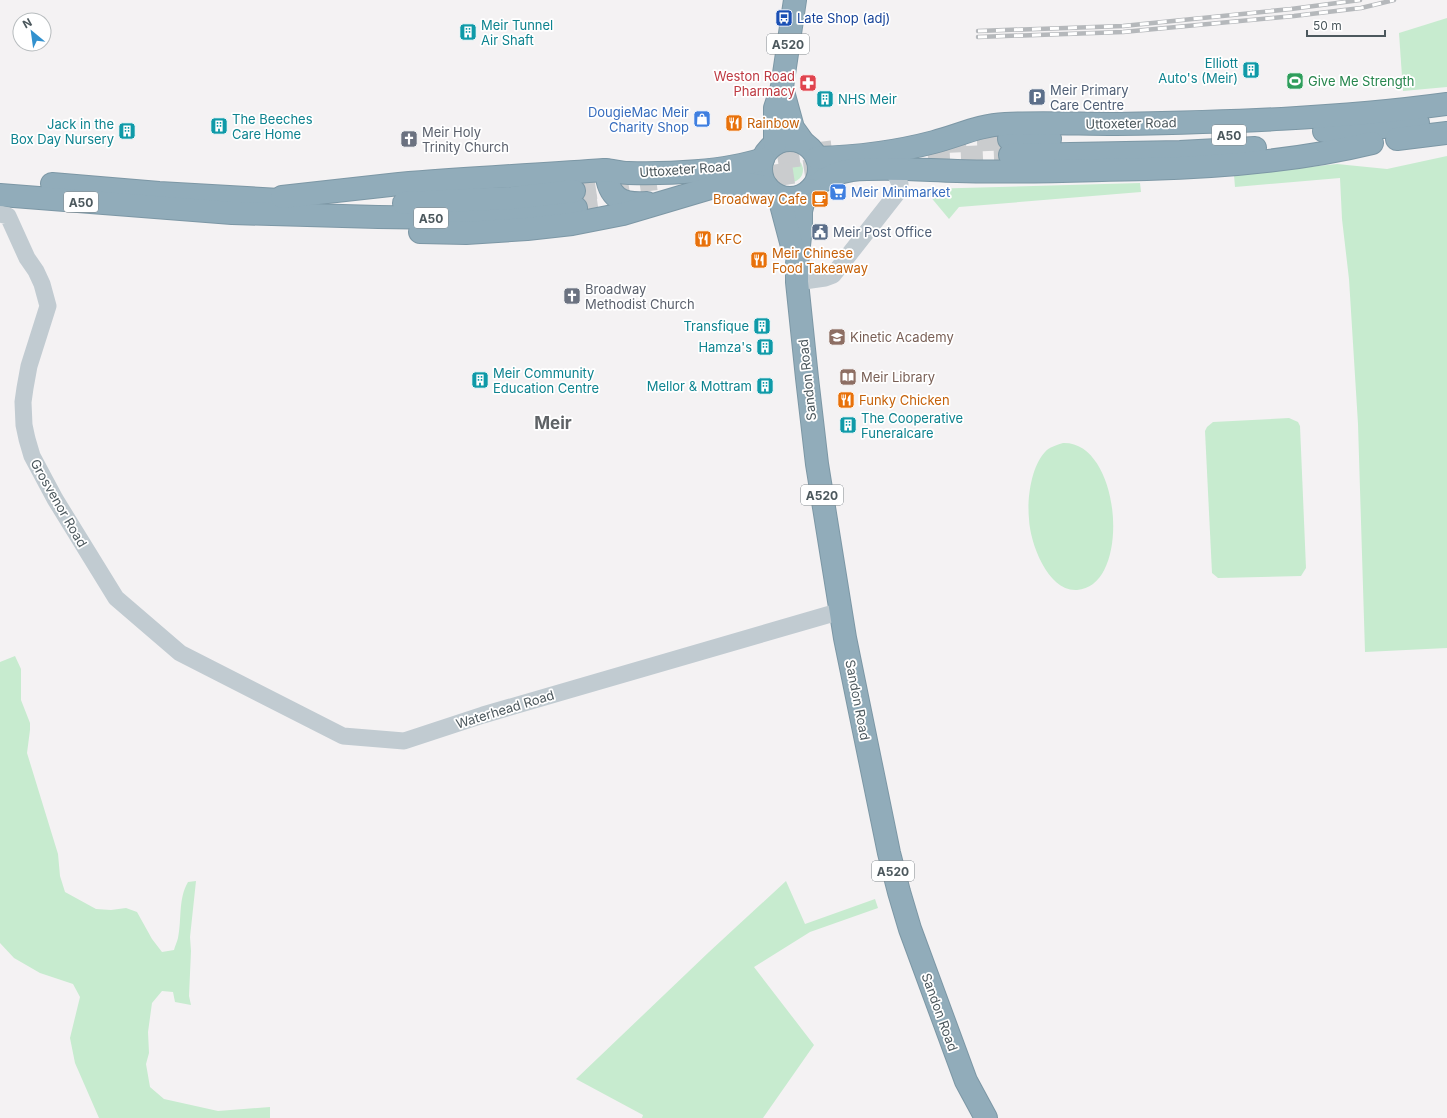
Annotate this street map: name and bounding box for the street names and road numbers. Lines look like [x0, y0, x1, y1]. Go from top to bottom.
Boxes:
road number: A520 [767, 34, 809, 54]
street label: Uttoxeter Road [1085, 114, 1177, 132]
road number: A50 [1212, 125, 1246, 145]
street label: Uttoxeter Road [639, 158, 731, 180]
road number: A50 [64, 192, 98, 212]
road number: A50 [414, 208, 448, 228]
street label: Sandon Road [795, 338, 819, 422]
street label: Grosvenor Road [27, 456, 91, 550]
road number: A520 [801, 485, 843, 505]
street label: Sandon Road [842, 658, 874, 742]
street label: Waterhead Road [454, 686, 556, 732]
road number: A520 [872, 861, 914, 881]
street label: Sandon Road [918, 971, 962, 1053]

